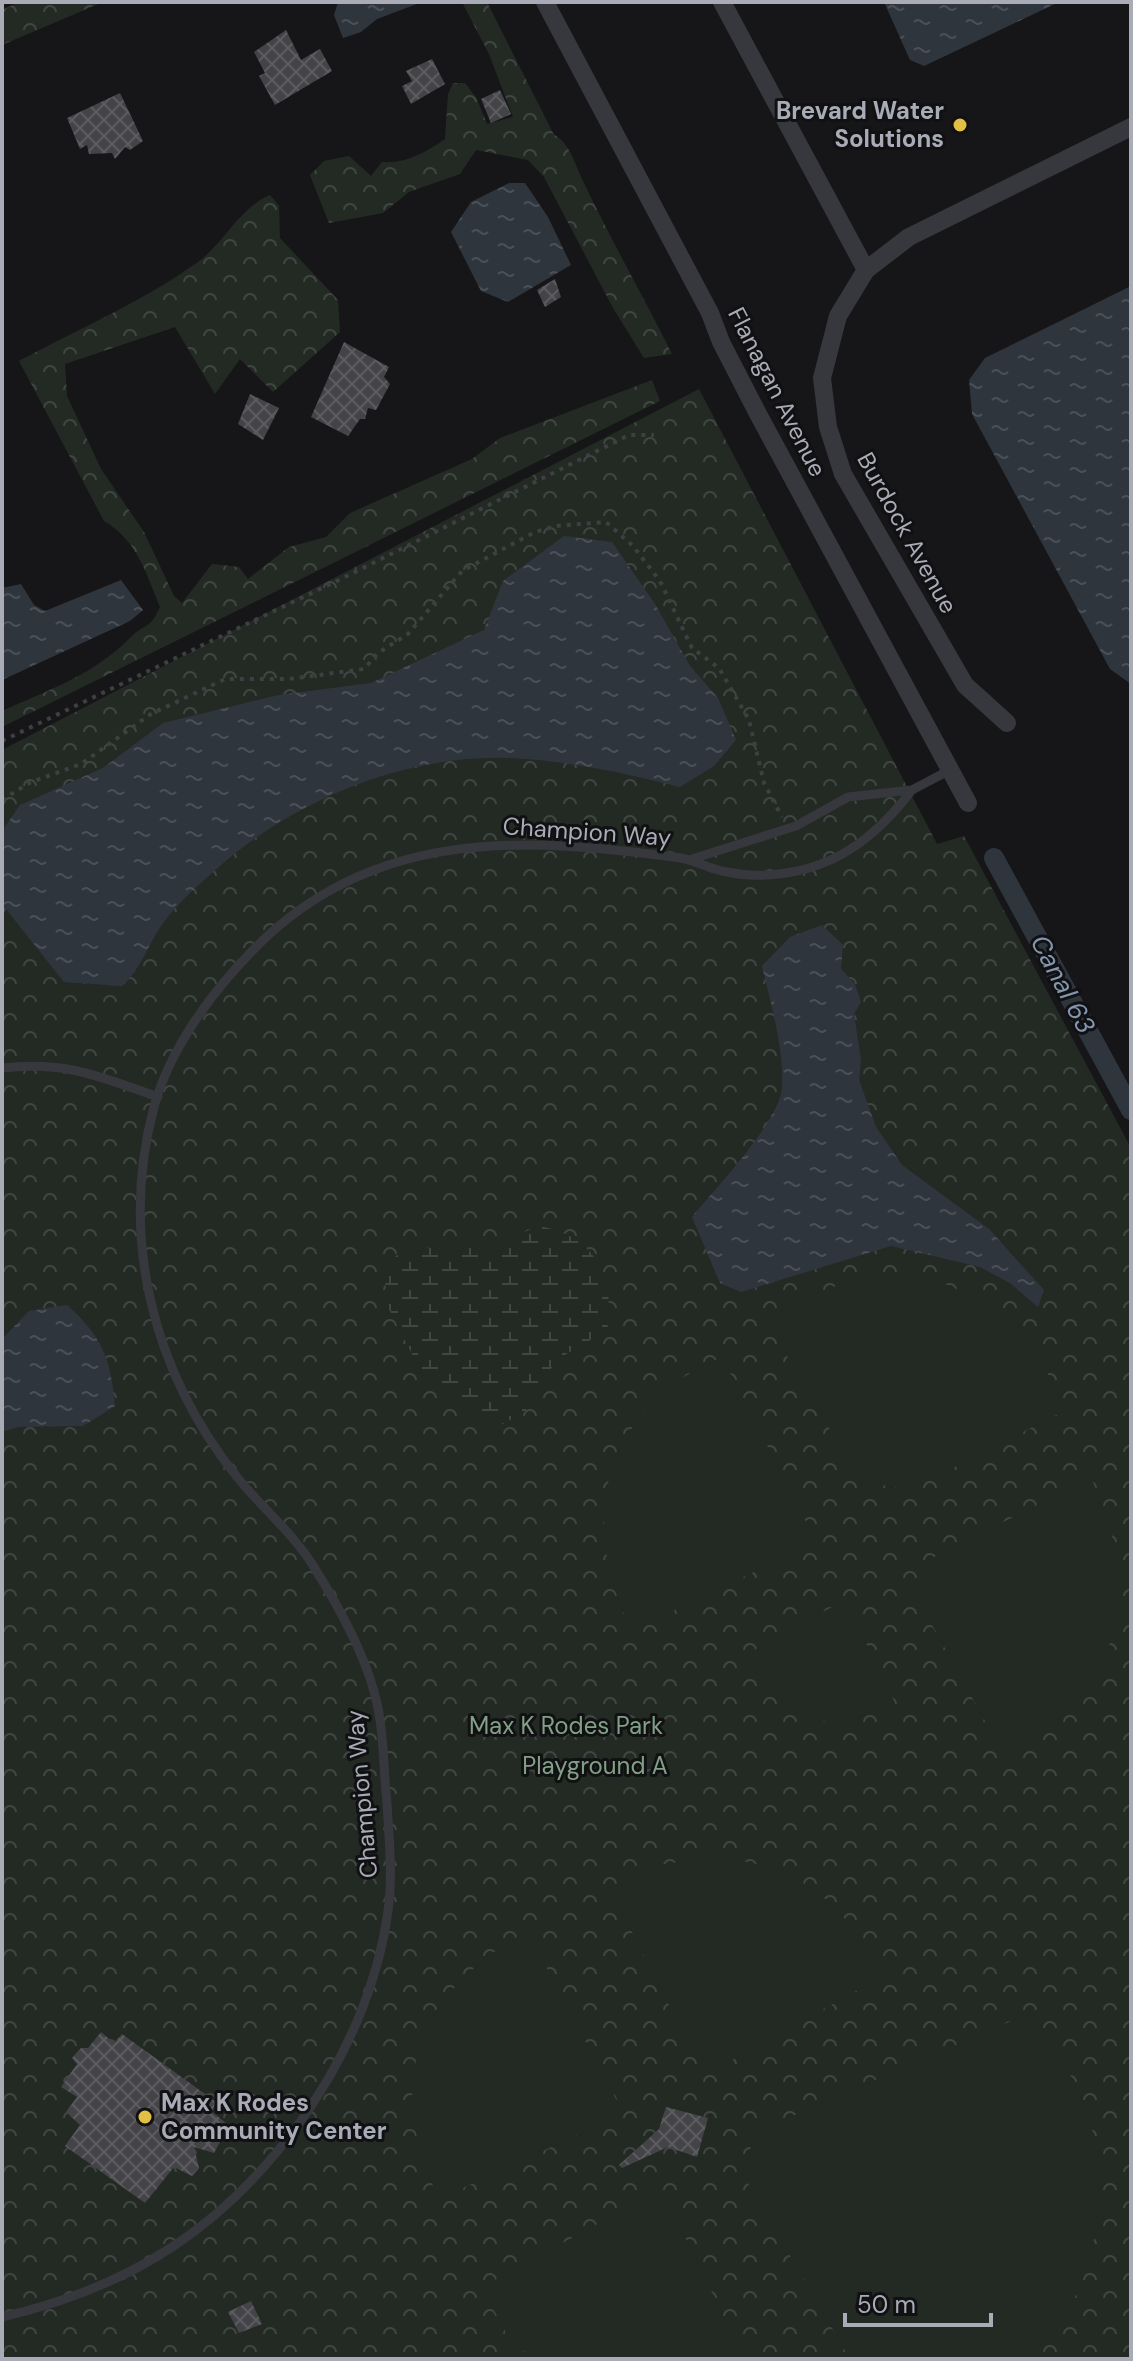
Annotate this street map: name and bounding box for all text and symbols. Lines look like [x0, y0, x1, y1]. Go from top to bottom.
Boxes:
place label: Brevard Water Solutions [776, 95, 944, 154]
marker: Brevard Water Solutions [951, 116, 969, 134]
street label: Flanagan Avenue [721, 302, 834, 482]
street label: Burdock Avenue [850, 447, 965, 619]
street label: Champion Way [502, 810, 672, 853]
water label: Canal 63 [1023, 929, 1103, 1039]
street label: Champion Way [339, 1709, 384, 1879]
park label: Max K Rodes Park [469, 1710, 663, 1741]
park label: Playground A [522, 1750, 668, 1781]
place label: Max K Rodes Community Center [161, 2087, 387, 2146]
marker: Max K Rodes Community Center [136, 2108, 154, 2126]
scale bar [845, 2277, 991, 2327]
text: 50 m [857, 2289, 916, 2320]

